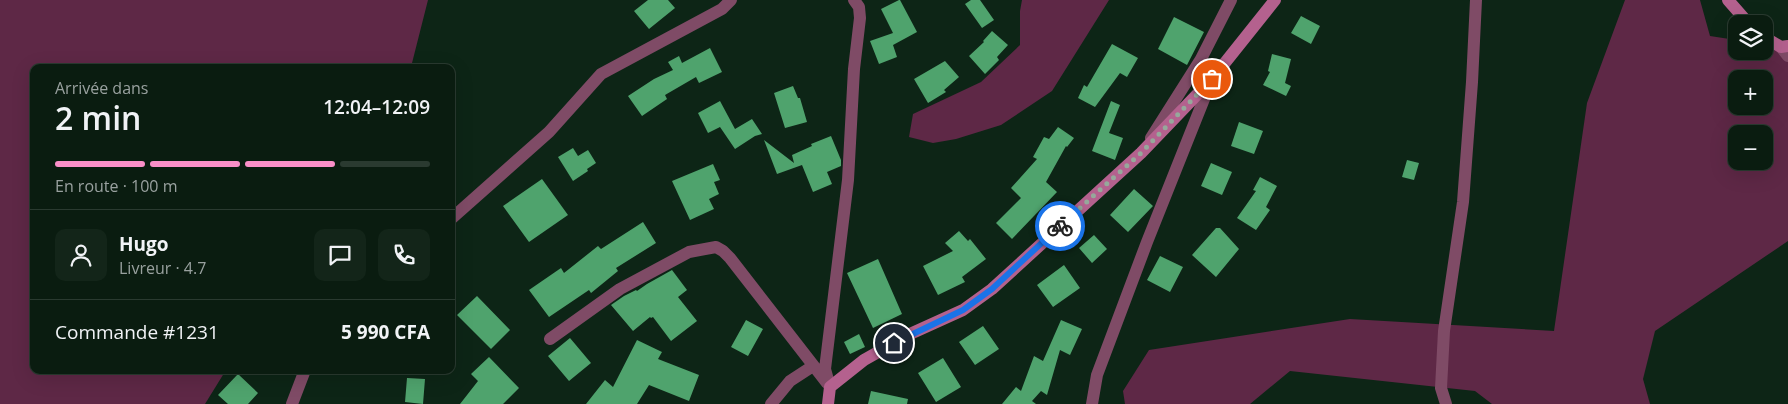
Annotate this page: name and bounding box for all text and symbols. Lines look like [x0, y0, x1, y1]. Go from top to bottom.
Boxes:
map controls [1728, 15, 1773, 170]
button: layers [1728, 15, 1773, 60]
pin [1191, 58, 1233, 100]
icon: bag [1198, 65, 1226, 93]
button: + [1728, 70, 1773, 115]
text: Arrivée dans [55, 77, 148, 99]
text: 12:04–12:09 [323, 94, 430, 120]
text: 2 min [55, 96, 141, 139]
button: − [1728, 125, 1773, 170]
text: En route · 100 m [55, 175, 177, 197]
courier [1035, 201, 1085, 251]
icon: bike [1046, 212, 1074, 240]
button: person [55, 229, 107, 281]
button: chat [314, 229, 366, 281]
button: phone [378, 229, 430, 281]
text: Hugo [119, 231, 169, 257]
text: Livreur · 4.7 [119, 257, 206, 279]
text: Commande #1231 [55, 319, 219, 345]
text: 5 990 CFA [341, 319, 430, 345]
pin [873, 322, 915, 364]
icon: home [880, 329, 908, 357]

